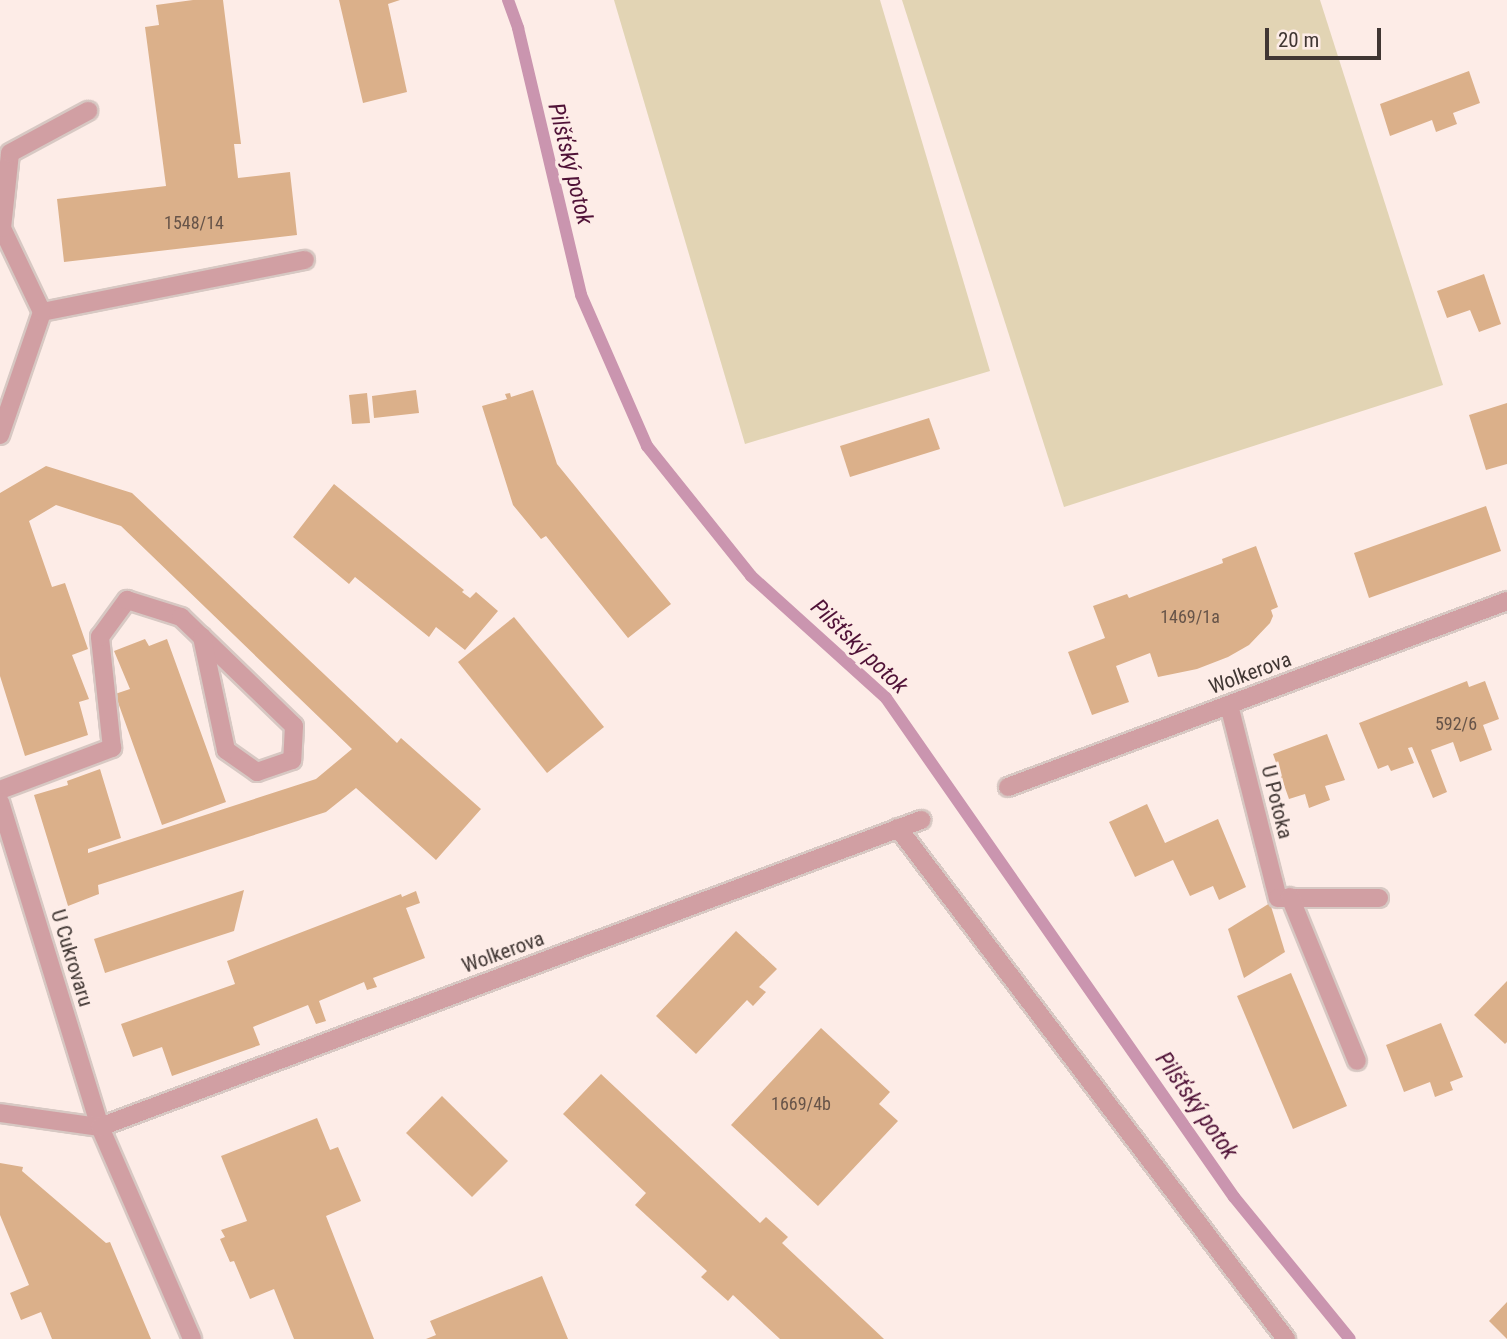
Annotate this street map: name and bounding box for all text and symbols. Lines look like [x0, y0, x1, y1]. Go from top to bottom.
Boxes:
scale bar [1269, 14, 1384, 58]
text: 20 m [1278, 28, 1319, 52]
water label: Pilšťský potok [542, 100, 598, 228]
house number: 1548/14 [164, 212, 224, 234]
water label: Pilšťský potok [805, 594, 913, 700]
house number: 1469/1a [1160, 606, 1220, 628]
street label: Wolkerova [1205, 647, 1295, 699]
house number: 592/6 [1435, 713, 1477, 735]
street label: U Potoka [1256, 763, 1298, 841]
street label: U Cukrovaru [45, 906, 99, 1010]
street label: Wolkerova [458, 926, 548, 978]
water label: Pilšťský potok [1149, 1047, 1243, 1165]
house number: 1669/4b [771, 1093, 831, 1115]

